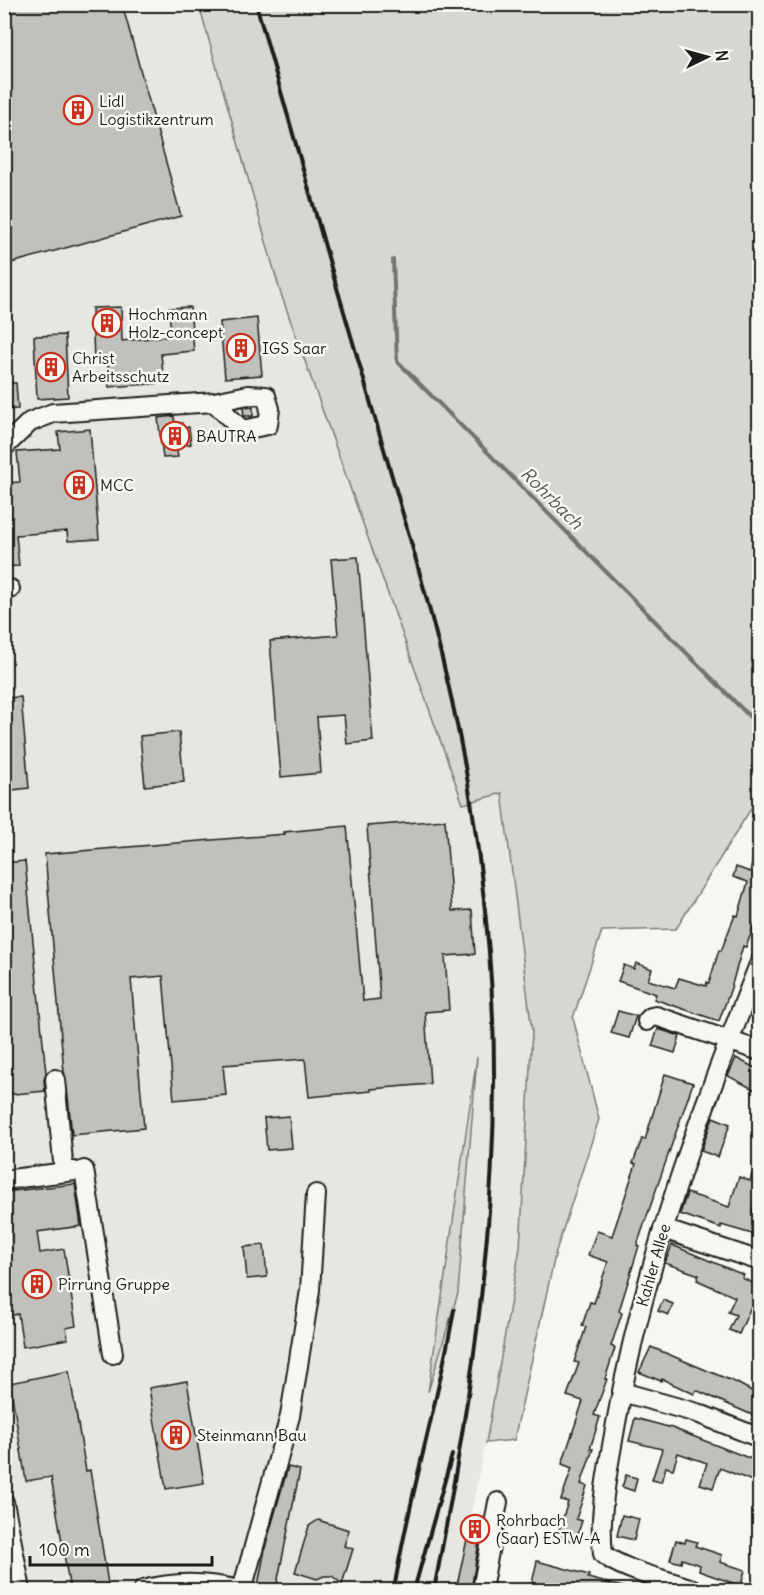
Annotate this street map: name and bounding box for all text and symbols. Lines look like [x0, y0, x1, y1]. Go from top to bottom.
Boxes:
north arrow [677, 27, 737, 87]
text: N [711, 49, 732, 62]
place label: Lidl Logistikzentrum [99, 91, 214, 129]
building icon: Lidl Logistikzentrum [62, 94, 94, 126]
place label: Hochmann Holz-concept [128, 304, 224, 342]
building icon: Hochmann Holz-concept [91, 307, 123, 339]
building icon: IGS Saar [225, 332, 257, 364]
place label: IGS Saar [262, 338, 327, 358]
place label: Christ Arbeitsschutz [72, 348, 170, 386]
building icon: Christ Arbeitsschutz [35, 351, 67, 383]
building icon: BAUTRA [159, 420, 191, 452]
place label: BAUTRA [196, 426, 257, 446]
water label: Rohrbach [516, 462, 588, 534]
building icon: MCC [63, 469, 95, 501]
place label: MCC [100, 475, 134, 495]
street label: Kahler Allee [632, 1221, 674, 1309]
building icon: Pirrung Gruppe [21, 1268, 53, 1300]
place label: Pirrung Gruppe [58, 1274, 170, 1294]
building icon: Steinmann Bau [160, 1419, 192, 1451]
place label: Steinmann Bau [197, 1425, 307, 1445]
place label: Rohrbach (Saar) ESTW-A [496, 1510, 601, 1548]
building icon: Rohrbach (Saar) ESTW-A [459, 1513, 491, 1545]
scale bar [30, 1529, 212, 1567]
text: 100 m [39, 1538, 90, 1561]

